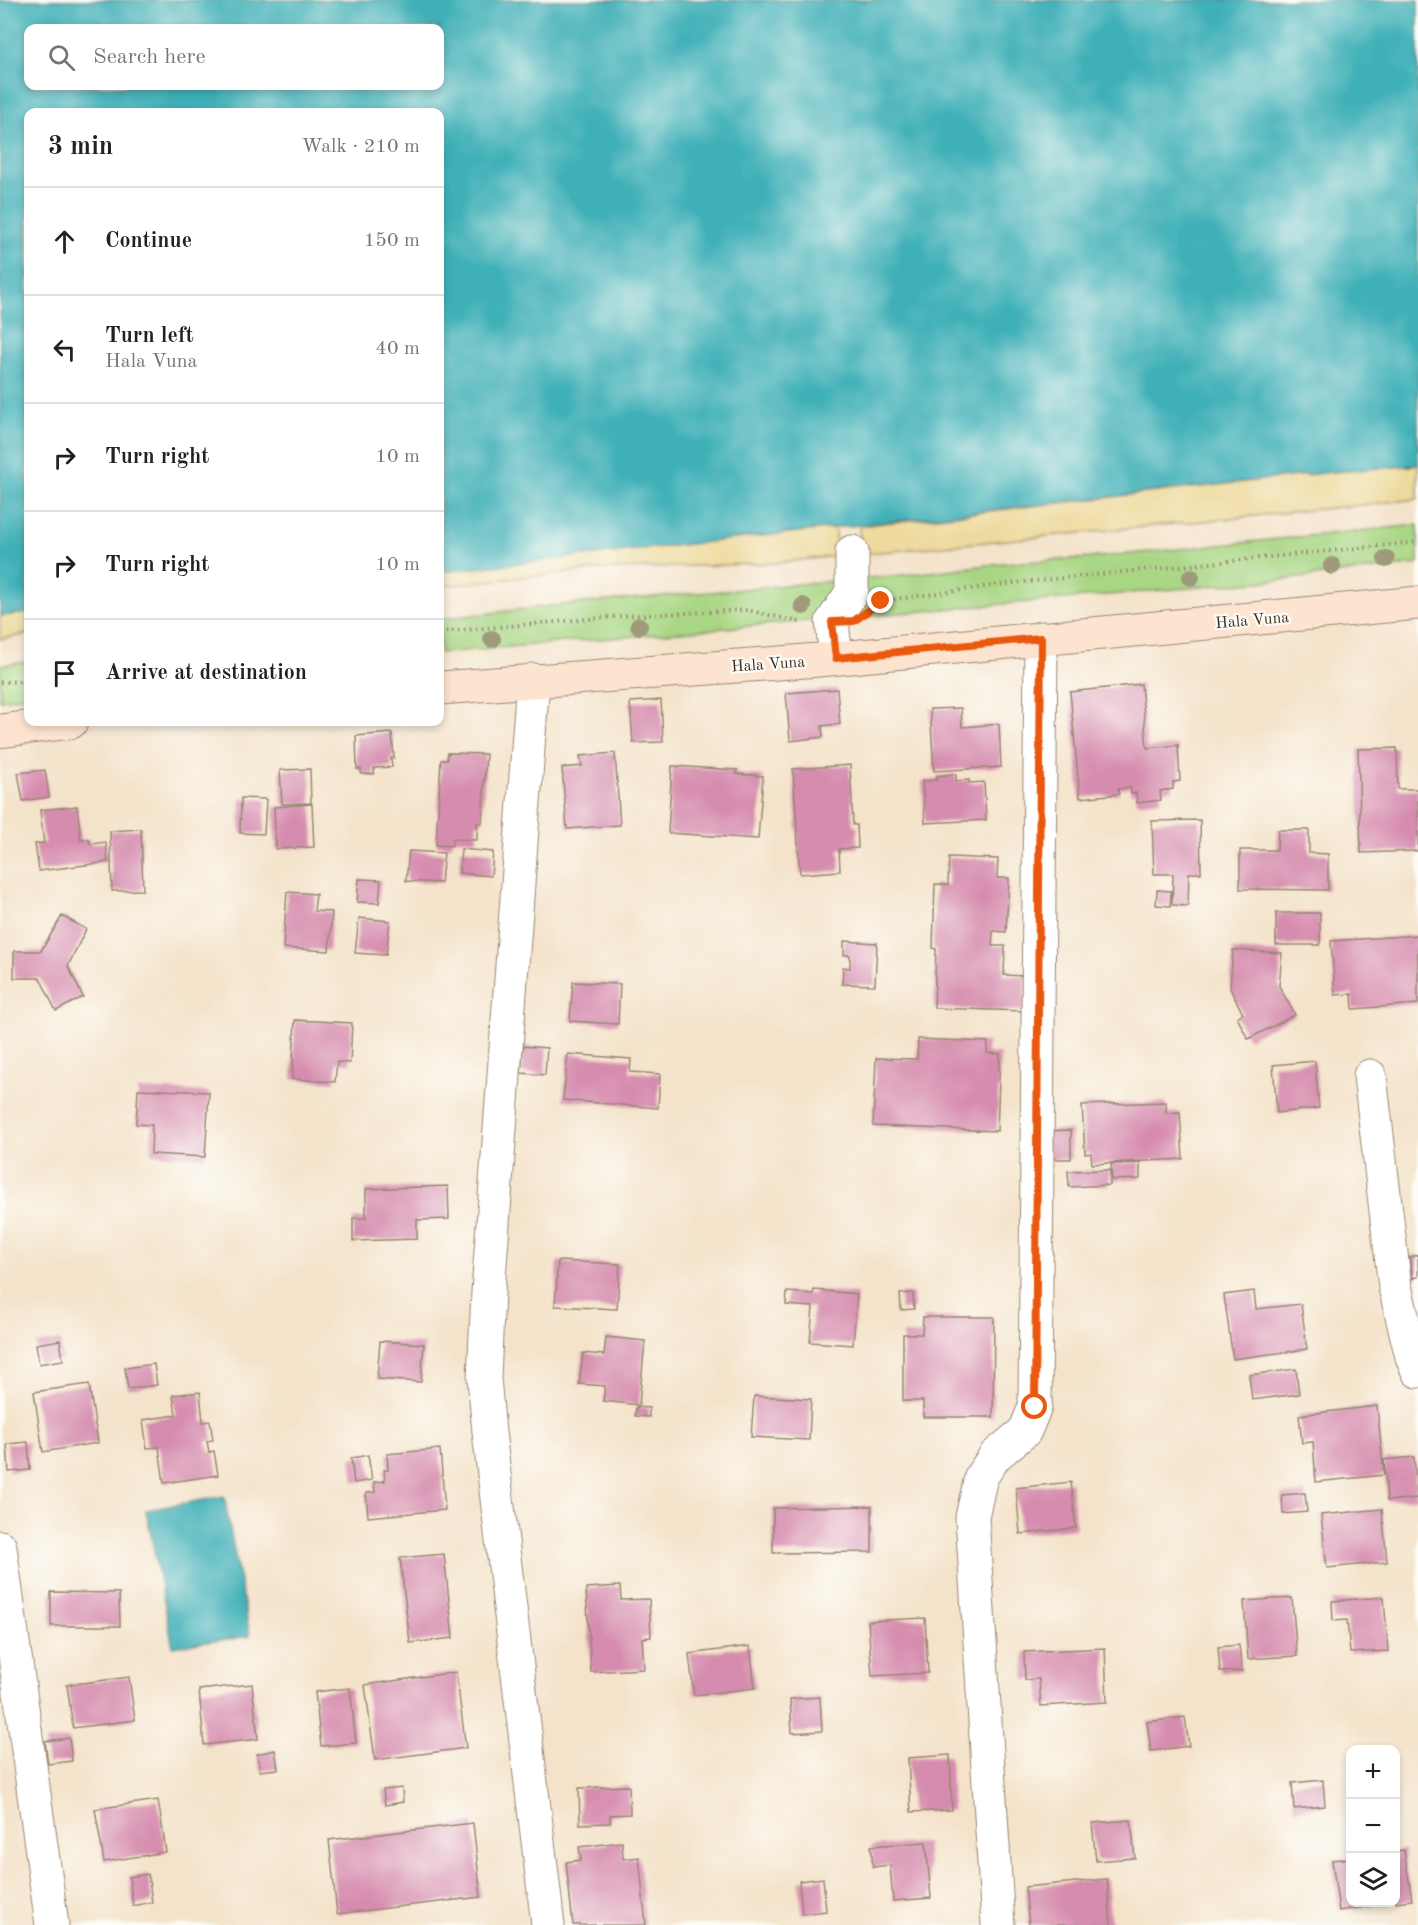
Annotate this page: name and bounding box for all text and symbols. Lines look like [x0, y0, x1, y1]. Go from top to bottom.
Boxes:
search box [24, 24, 444, 90]
icon: search [45, 41, 78, 74]
text: Search here [93, 46, 206, 68]
text: 3 min [48, 134, 113, 160]
text: Walk · 210 m [301, 137, 420, 157]
icon: ahead [48, 225, 81, 258]
text: Continue [105, 230, 192, 252]
text: 150 m [364, 231, 420, 251]
text: Turn left [105, 325, 194, 347]
icon: left [48, 333, 81, 366]
text: 40 m [375, 339, 420, 359]
text: Hala Vuna [105, 352, 197, 372]
icon: right [48, 441, 81, 474]
text: Turn right [105, 446, 209, 468]
text: 10 m [375, 447, 420, 467]
icon: right [48, 549, 81, 582]
text: Turn right [105, 554, 209, 576]
text: 10 m [375, 555, 420, 575]
route end [867, 587, 893, 613]
street label: Hala Vuna [1215, 610, 1290, 632]
street label: Hala Vuna [731, 654, 806, 676]
icon: arrive [48, 657, 81, 690]
text: Arrive at destination [105, 662, 307, 684]
route start [1021, 1393, 1047, 1419]
map controls [1346, 1745, 1400, 1907]
button: + [1346, 1745, 1400, 1799]
button: − [1346, 1799, 1400, 1853]
button: layers [1346, 1853, 1400, 1907]

